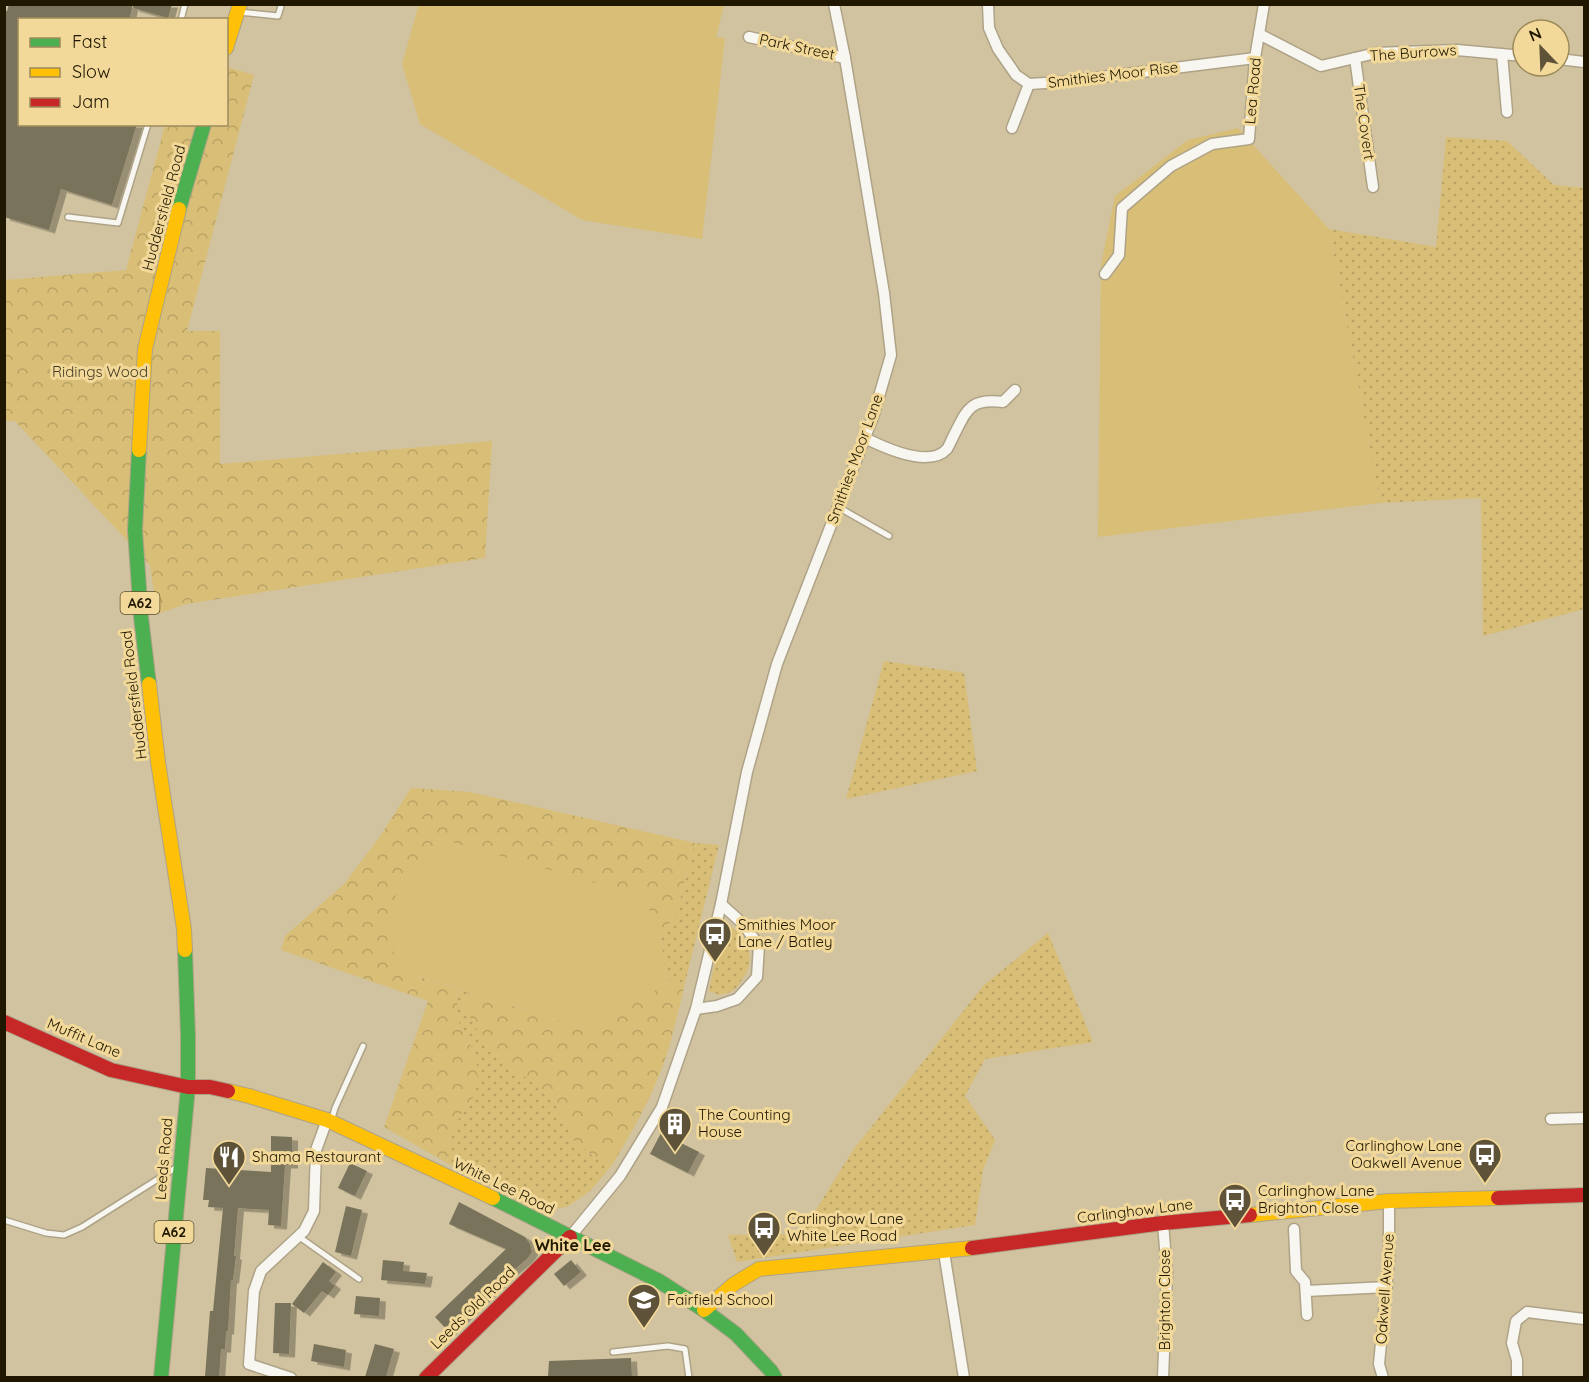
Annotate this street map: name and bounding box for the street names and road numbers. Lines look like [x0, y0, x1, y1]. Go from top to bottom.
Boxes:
street label: Park Street [758, 29, 837, 64]
street label: The Burrows [1369, 40, 1457, 65]
street label: Smithies Moor Rise [1047, 57, 1179, 92]
street label: Lea Road [1240, 57, 1265, 125]
street label: The Covert [1350, 83, 1379, 161]
street label: Huddersfield Road [138, 143, 189, 273]
street label: Smithies Moor Lane [822, 392, 887, 526]
road number: A62 [120, 592, 160, 614]
street label: Huddersfield Road [116, 630, 151, 761]
street label: Muffit Lane [44, 1013, 124, 1062]
street label: Leeds Road [150, 1117, 177, 1201]
street label: White Lee Road [451, 1153, 558, 1218]
street label: Carlinghow Lane [1076, 1194, 1194, 1227]
road number: A62 [154, 1221, 194, 1243]
street label: Oakwell Avenue [1371, 1233, 1398, 1345]
street label: Brighton Close [1155, 1249, 1174, 1351]
street label: Leeds Old Road [426, 1262, 519, 1353]

